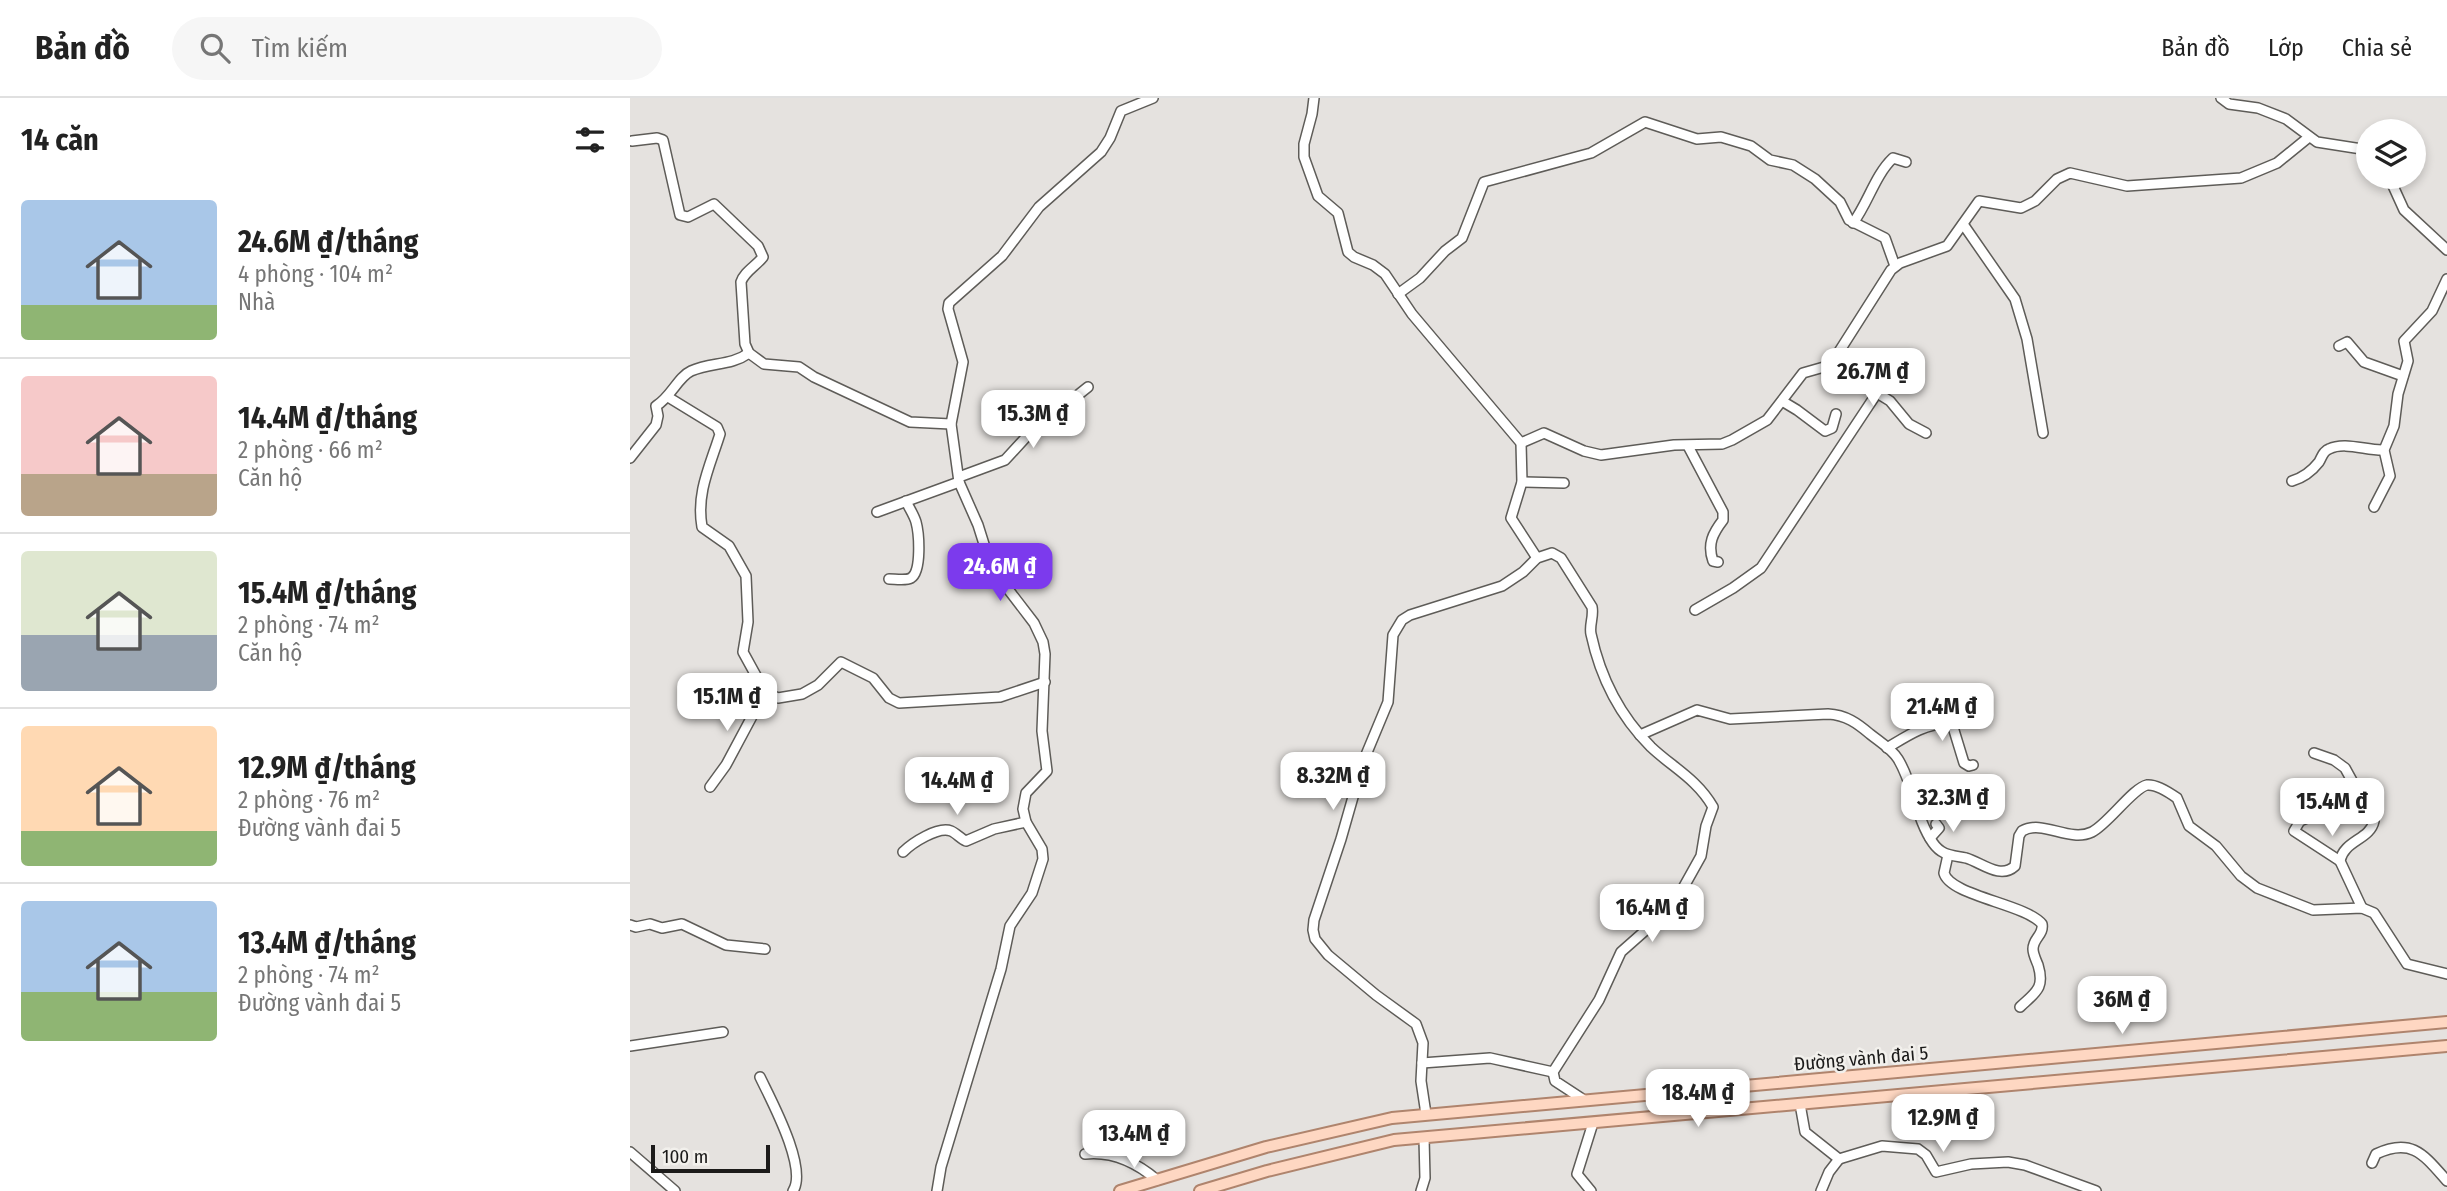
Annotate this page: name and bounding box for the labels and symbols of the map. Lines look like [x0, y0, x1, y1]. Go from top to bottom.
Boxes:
pin: 26.7M ₫ [1808, 348, 1938, 408]
pin: 15.3M ₫ [968, 390, 1098, 450]
pin: 24.6M ₫ [935, 544, 1065, 603]
pin: 15.1M ₫ [662, 674, 792, 733]
pin: 21.4M ₫ [1877, 684, 2007, 743]
pin: 8.32M ₫ [1268, 752, 1398, 812]
pin: 14.4M ₫ [892, 758, 1022, 817]
pin: 32.3M ₫ [1888, 774, 2018, 834]
pin: 15.4M ₫ [2267, 778, 2397, 838]
pin: 16.4M ₫ [1587, 884, 1717, 944]
pin: 36M ₫ [2073, 976, 2171, 1036]
street label: Đường vành đai 5 [1793, 1041, 1929, 1076]
pin: 18.4M ₫ [1633, 1070, 1763, 1129]
pin: 12.9M ₫ [1878, 1094, 2008, 1154]
pin: 13.4M ₫ [1069, 1110, 1199, 1170]
scale bar [651, 1142, 770, 1174]

